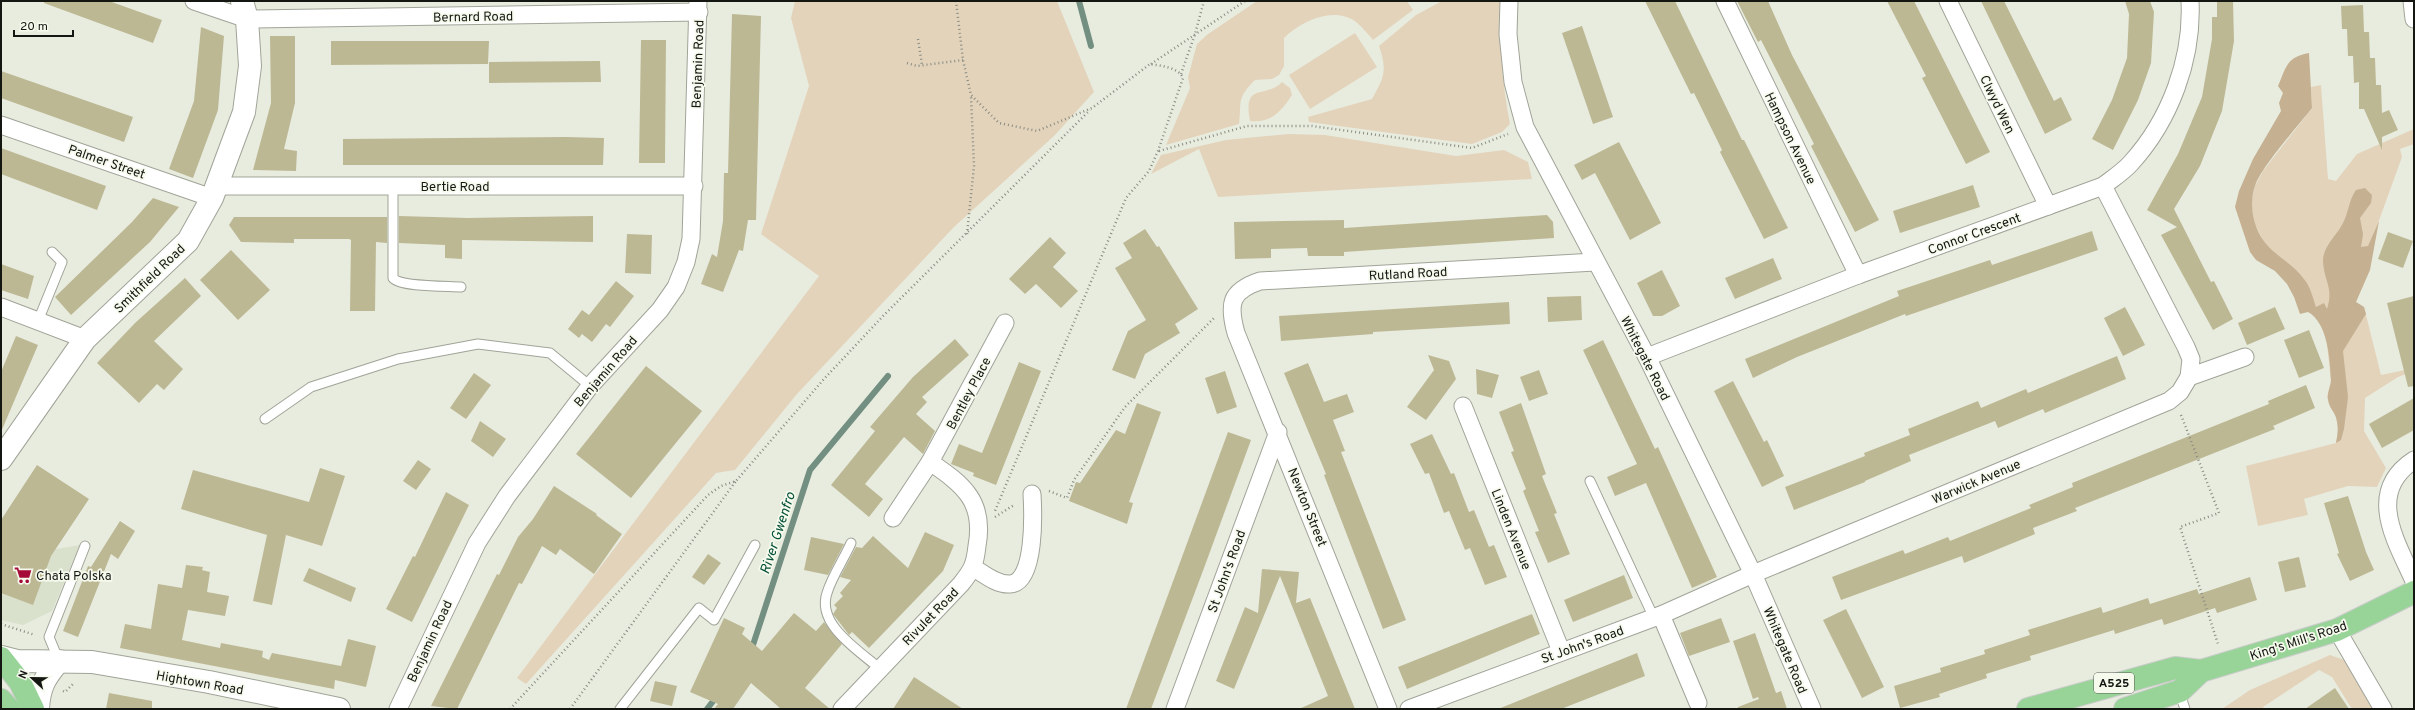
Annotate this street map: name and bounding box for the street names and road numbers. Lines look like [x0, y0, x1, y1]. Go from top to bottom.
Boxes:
street label: Bernard Road [433, 9, 513, 27]
street label: Benjamin Road [689, 20, 709, 109]
street label: Clwyd Wen [1975, 73, 2017, 137]
street label: Hampson Avenue [1760, 90, 1818, 188]
street label: Palmer Street [66, 142, 147, 184]
street label: Bertie Road [420, 180, 490, 196]
street label: Connor Crescent [1926, 211, 2023, 259]
street label: Smithfield Road [112, 242, 189, 317]
street label: Rutland Road [1368, 265, 1448, 285]
street label: Whitegate Road [1616, 314, 1672, 404]
street label: Benjamin Road [571, 334, 642, 411]
street label: Bentley Place [944, 355, 996, 433]
street label: Warwick Avenue [1930, 457, 2023, 509]
street label: Newton Street [1283, 466, 1329, 550]
street label: Linden Avenue [1487, 487, 1534, 573]
street label: St John's Road [1206, 528, 1250, 615]
street label: Rivulet Road [900, 585, 963, 650]
street label: Benjamin Road [405, 598, 457, 685]
street label: Whitegate Road [1759, 605, 1810, 697]
street label: King's Mill's Road [2248, 619, 2349, 665]
street label: St John's Road [1539, 624, 1626, 668]
street label: Hightown Road [155, 668, 245, 700]
road number: A525 [2094, 673, 2134, 693]

